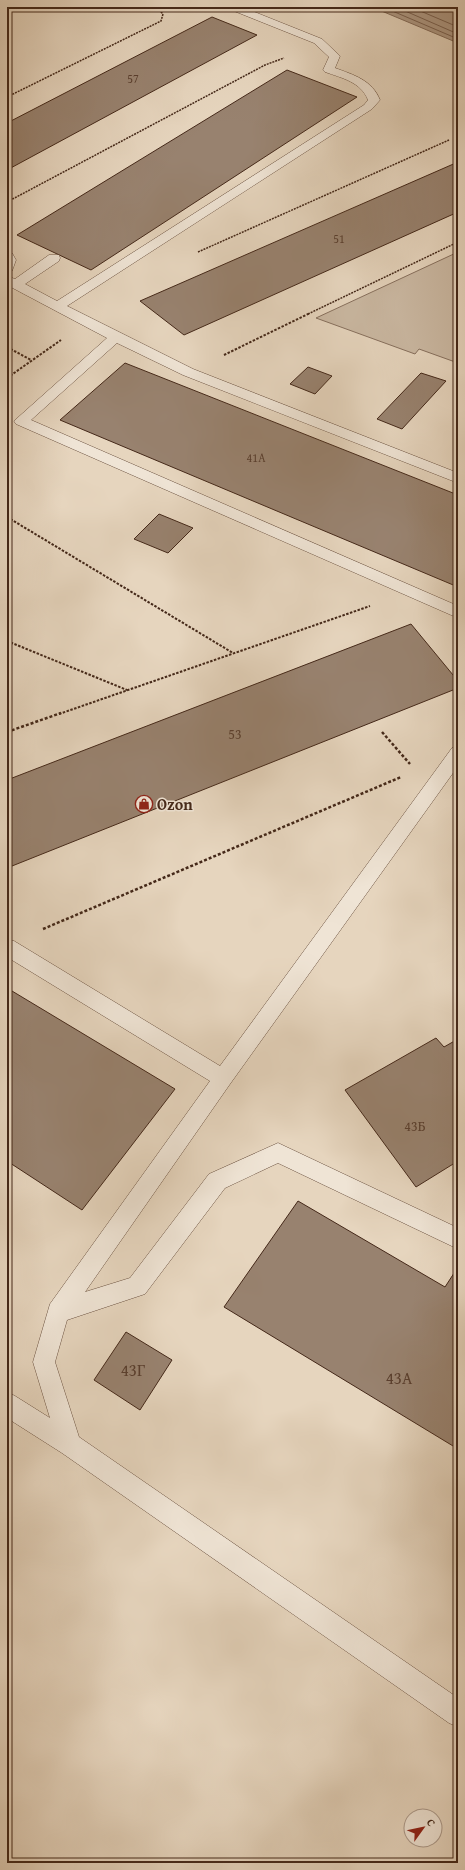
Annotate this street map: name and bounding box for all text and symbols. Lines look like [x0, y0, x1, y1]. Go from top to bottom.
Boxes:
house number: 57 [127, 70, 139, 87]
house number: 51 [333, 230, 345, 247]
house number: 41А [247, 449, 266, 466]
house number: 53 [228, 724, 242, 744]
place label: Ozon [157, 792, 193, 816]
shop icon: Ozon [134, 794, 154, 814]
house number: 43Б [404, 1116, 426, 1136]
house number: 43Г [121, 1357, 145, 1382]
house number: 43А [386, 1365, 413, 1390]
north arrow [403, 1808, 443, 1848]
text: С [423, 1816, 440, 1830]

